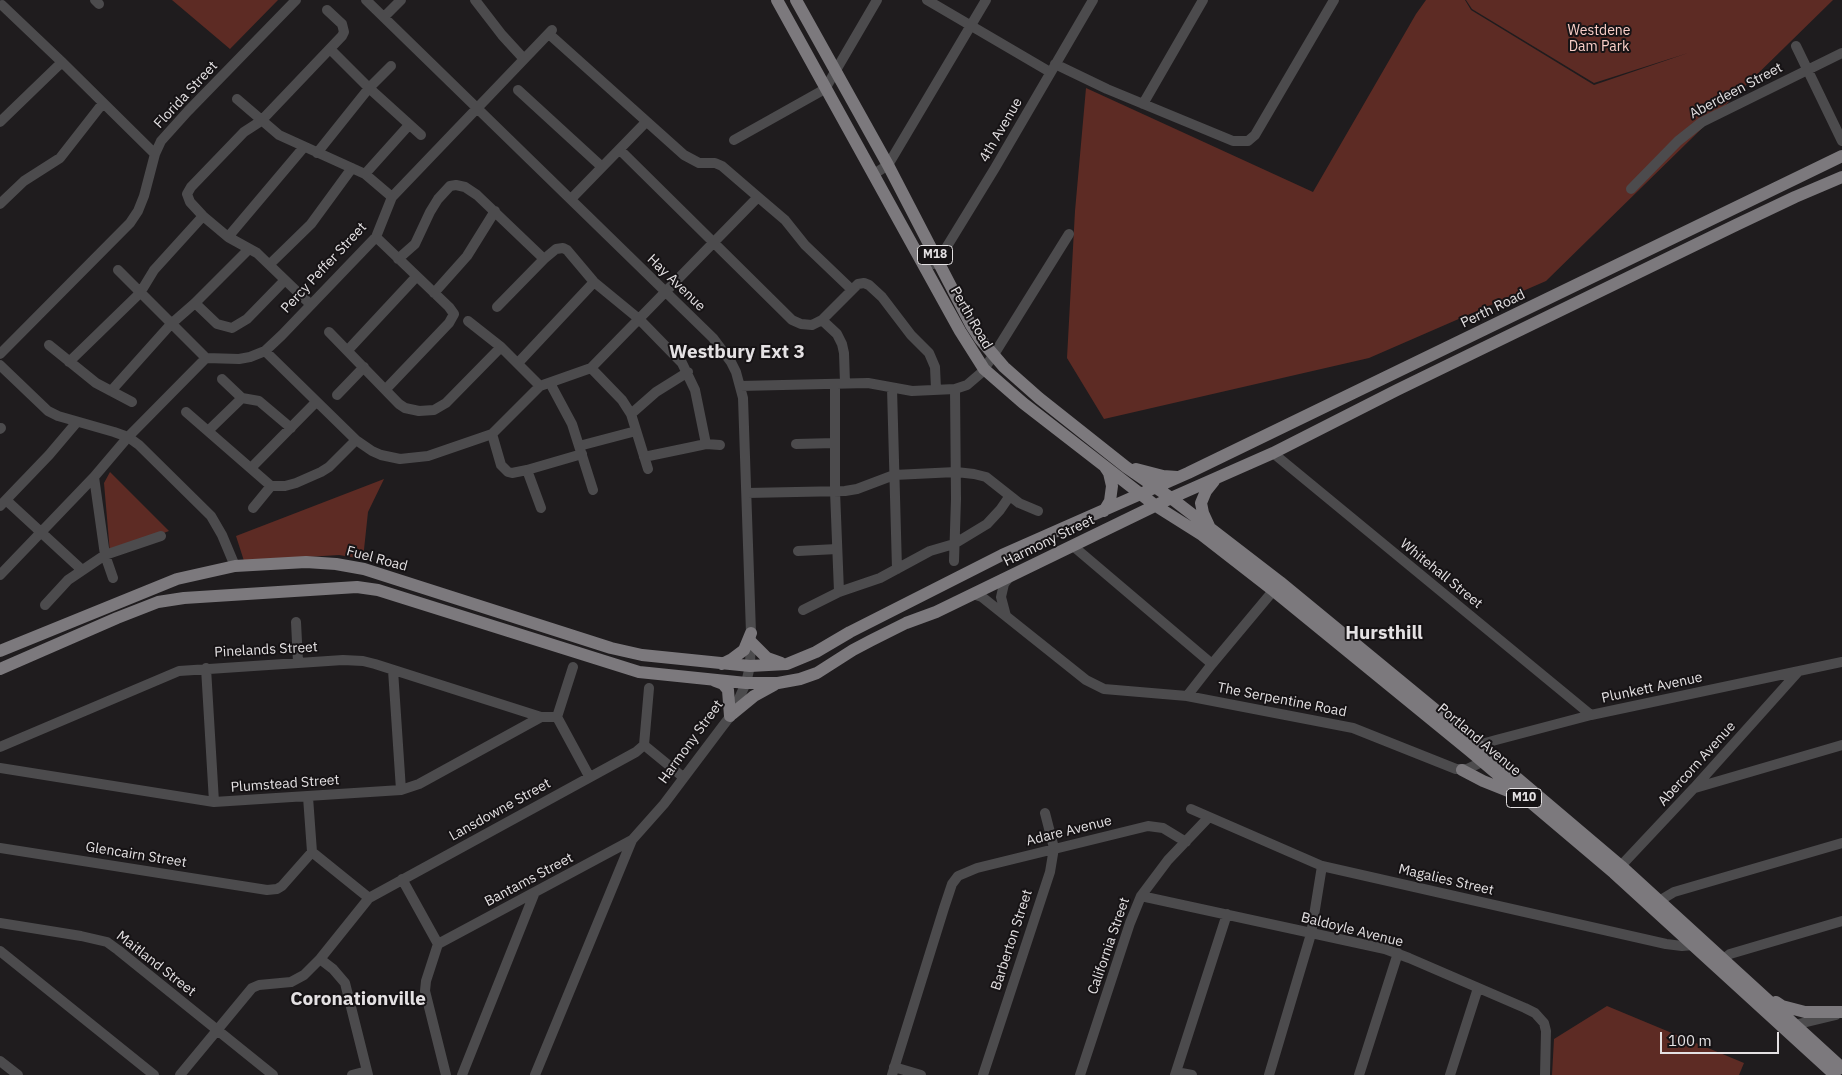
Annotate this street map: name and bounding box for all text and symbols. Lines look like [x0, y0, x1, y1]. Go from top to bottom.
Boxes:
park label: Westdene Dam Park [1568, 23, 1630, 56]
street label: Florida Street [151, 58, 221, 132]
street label: Aberdeen Street [1687, 59, 1785, 123]
street label: 4th Avenue [976, 95, 1026, 165]
street label: Percy Peffer Street [278, 219, 370, 317]
road number: M18 [918, 246, 952, 264]
street label: Hay Avenue [643, 251, 709, 315]
street label: Perth Road [946, 284, 996, 352]
street label: Perth Road [1458, 286, 1528, 332]
district label: Westbury Ext 3 [669, 342, 805, 364]
street label: Harmony Street [1001, 512, 1097, 570]
street label: Whitehall Street [1396, 536, 1486, 612]
street label: Fuel Road [345, 543, 409, 575]
district label: Hursthill [1345, 623, 1423, 645]
street label: Pinelands Street [214, 639, 318, 661]
street label: Plunkett Avenue [1600, 669, 1704, 707]
street label: The Serpentine Road [1216, 679, 1348, 721]
street label: Harmony Street [655, 697, 727, 787]
street label: Portland Avenue [1434, 700, 1524, 780]
street label: Abercorn Avenue [1655, 718, 1739, 810]
street label: Plumstead Street [230, 772, 340, 796]
street label: Lansdowne Street [446, 775, 554, 845]
road number: M10 [1506, 788, 1542, 808]
street label: Adare Avenue [1025, 812, 1113, 850]
street label: Glencairn Street [84, 839, 188, 871]
street label: Bantams Street [482, 850, 576, 910]
street label: Magalies Street [1397, 861, 1495, 899]
street label: Barberton Street [988, 887, 1036, 993]
street label: California Street [1085, 895, 1133, 997]
street label: Baldoyle Avenue [1299, 909, 1405, 951]
street label: Maitland Street [113, 928, 199, 1000]
district label: Coronationville [290, 989, 426, 1011]
scale bar [1662, 1022, 1781, 1054]
text: 100 m [1668, 1031, 1712, 1050]

